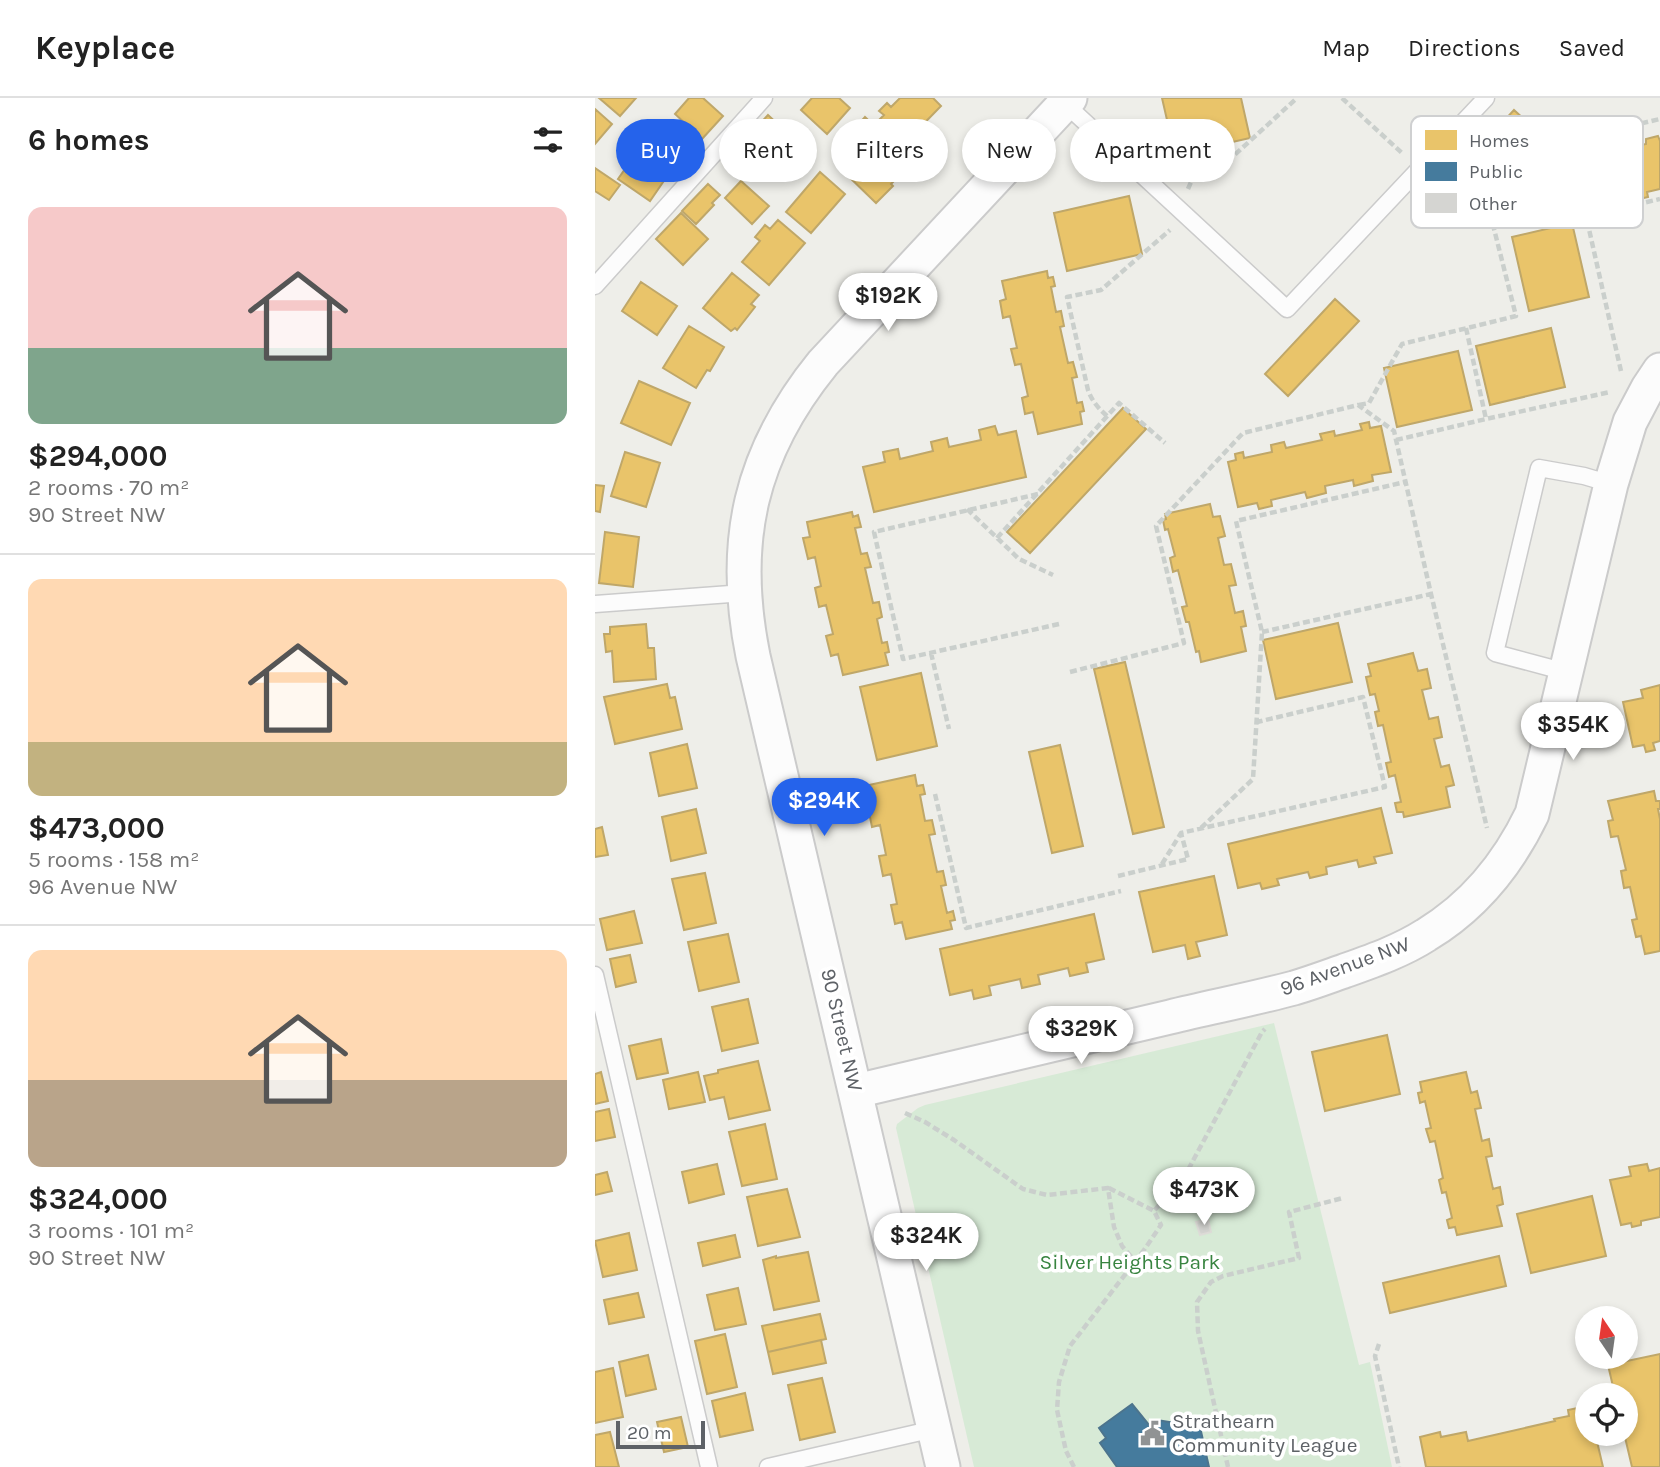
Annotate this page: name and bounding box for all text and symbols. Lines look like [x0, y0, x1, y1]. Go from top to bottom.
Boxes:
text: Keyplace [35, 29, 175, 67]
text: Map [1322, 34, 1370, 62]
text: Directions [1408, 34, 1521, 62]
text: Saved [1559, 34, 1625, 62]
legend [1411, 116, 1643, 228]
chip: Buy [616, 119, 705, 182]
chip: Rent [719, 119, 817, 182]
chip: Filters [831, 119, 948, 182]
chip: New [962, 119, 1056, 182]
chip: Apartment [1070, 119, 1235, 182]
icon: filters [529, 121, 567, 159]
text: 6 homes [28, 122, 150, 158]
text: Homes [1469, 130, 1530, 152]
text: Public [1469, 161, 1523, 183]
text: Other [1469, 193, 1517, 215]
icon: home [235, 253, 361, 379]
pin: $192K [839, 274, 937, 333]
text: $192K [854, 282, 922, 309]
text: $294,000 [28, 438, 168, 474]
text: 2 rooms · 70 m² [28, 474, 190, 501]
text: 90 Street NW [28, 501, 165, 528]
icon: home [235, 625, 361, 751]
pin: $354K [1524, 702, 1622, 762]
text: $354K [1537, 711, 1609, 738]
pin: $294K [775, 778, 873, 838]
text: $294K [788, 787, 860, 814]
text: $473,000 [28, 810, 165, 846]
text: 5 rooms · 158 m² [28, 846, 199, 873]
text: 96 Avenue NW [28, 873, 177, 900]
street label: 96 Avenue NW [1277, 931, 1413, 1001]
street label: 90 Street NW [816, 966, 868, 1094]
icon: home [235, 996, 361, 1122]
pin: $329K [1032, 1006, 1130, 1066]
text: $329K [1044, 1015, 1118, 1042]
pin: $473K [1155, 1168, 1253, 1227]
text: $473K [1169, 1176, 1239, 1203]
text: $324,000 [28, 1181, 168, 1217]
pin: $324K [877, 1214, 975, 1273]
text: 3 rooms · 101 m² [28, 1217, 194, 1244]
text: $324K [890, 1222, 962, 1249]
text: 90 Street NW [28, 1244, 165, 1271]
park label: Silver Heights Park [1040, 1250, 1221, 1274]
north arrow [1575, 1306, 1638, 1368]
map controls [1575, 1306, 1638, 1446]
button: locate [1575, 1383, 1638, 1446]
place label: Strathearn Community League [1172, 1409, 1357, 1457]
scale bar [616, 1418, 705, 1450]
public building icon: Strathearn Community League [1138, 1419, 1166, 1447]
text: 20 m [627, 1422, 672, 1444]

